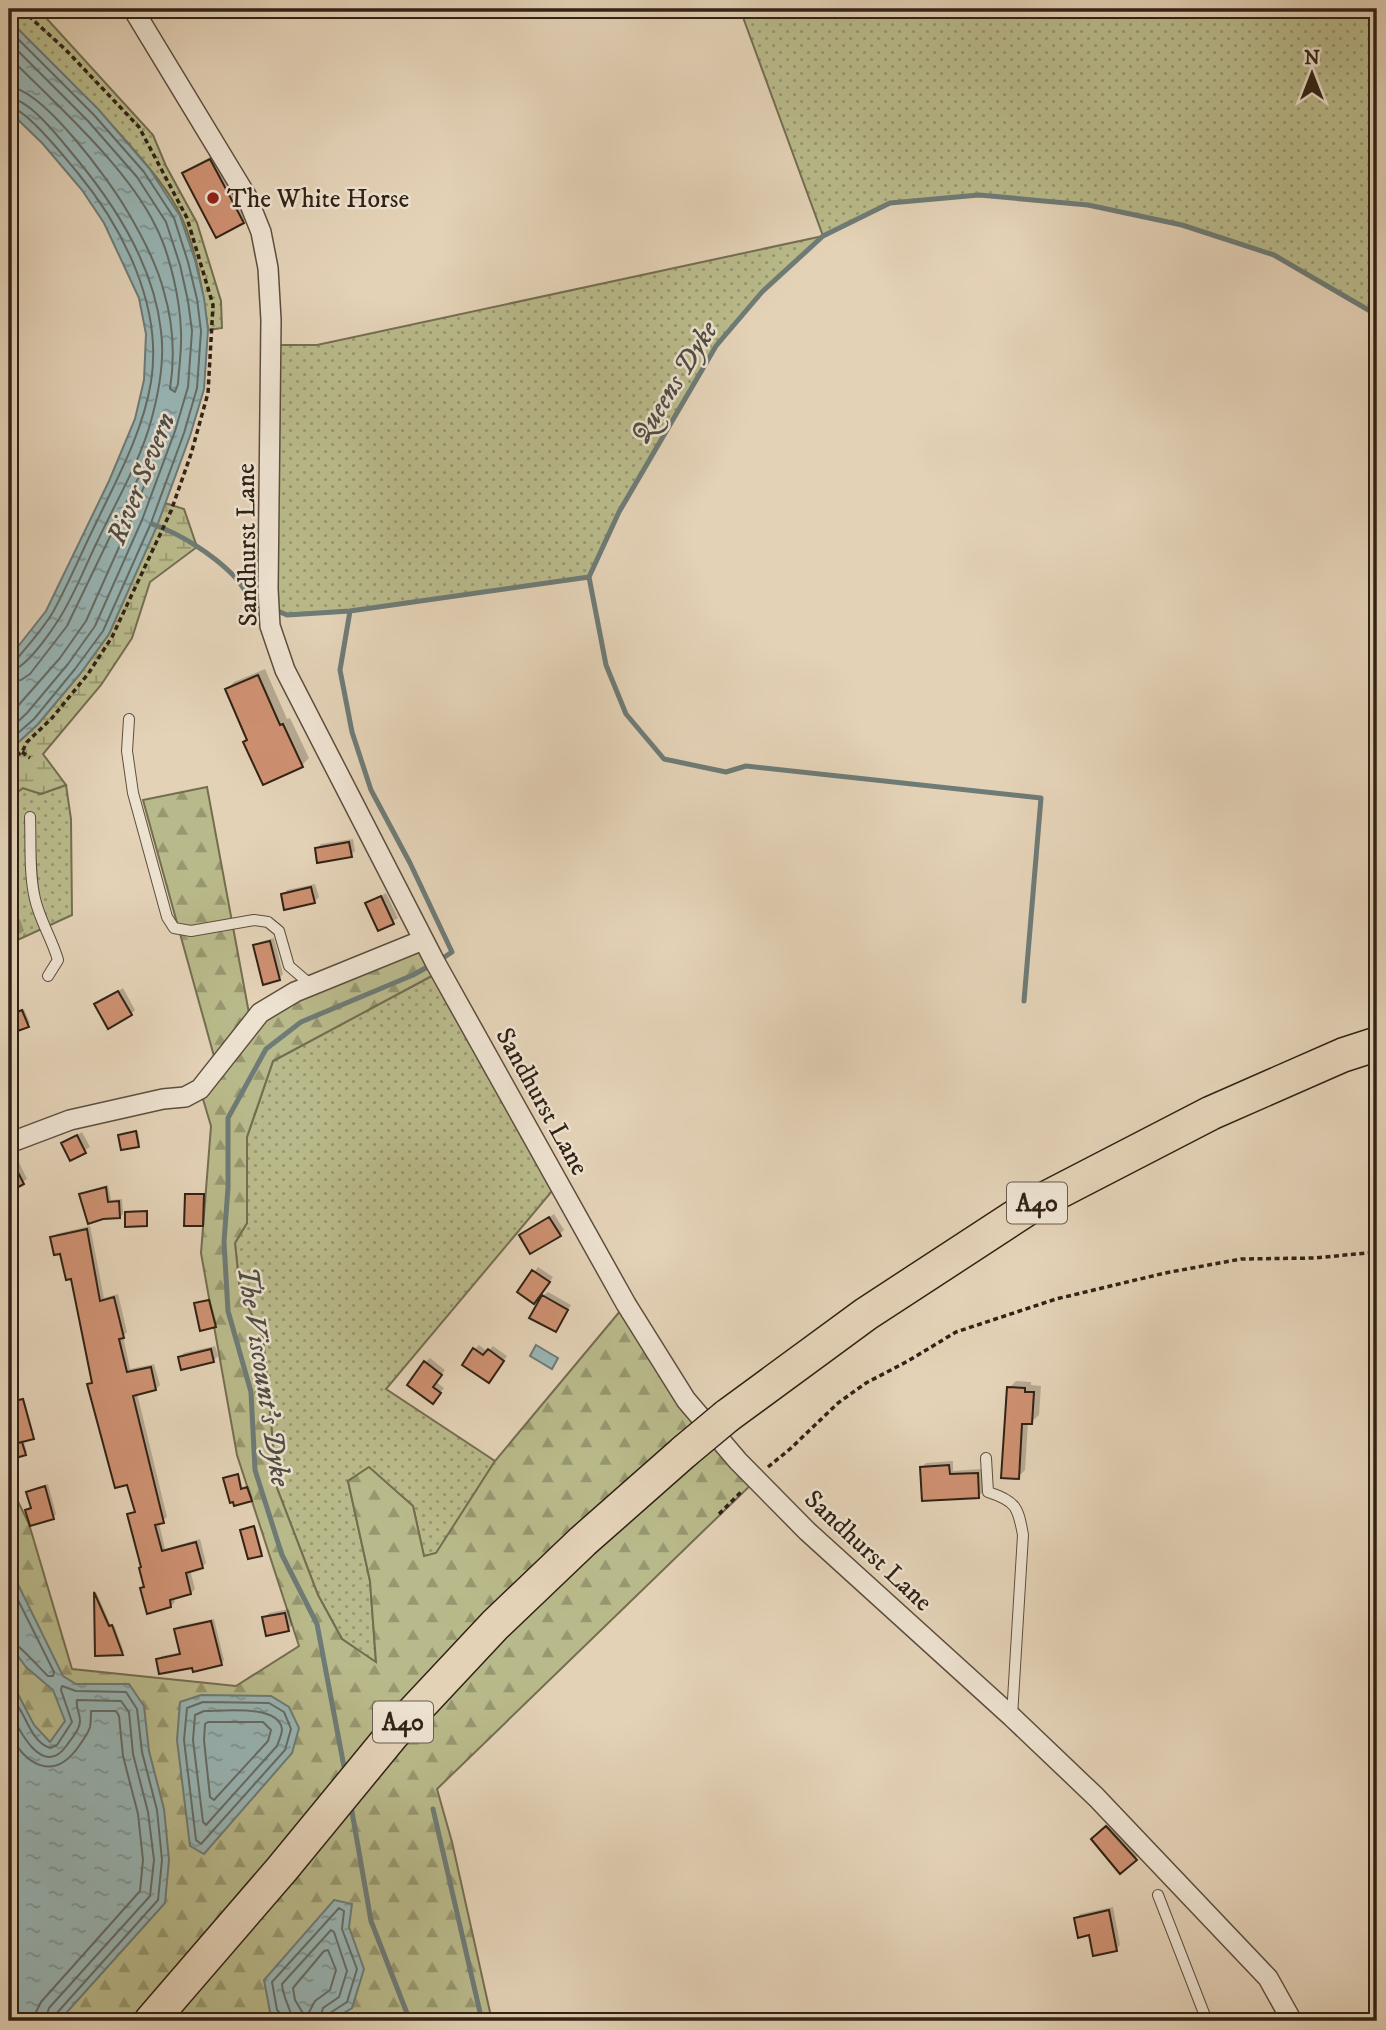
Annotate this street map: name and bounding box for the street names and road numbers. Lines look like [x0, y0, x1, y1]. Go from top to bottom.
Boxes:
street label: Sandhurst Lane [230, 463, 265, 627]
street label: Sandhurst Lane [488, 1022, 596, 1181]
road number: A40 [1007, 1182, 1067, 1224]
street label: Sandhurst Lane [797, 1483, 939, 1619]
road number: A40 [373, 1702, 433, 1742]

